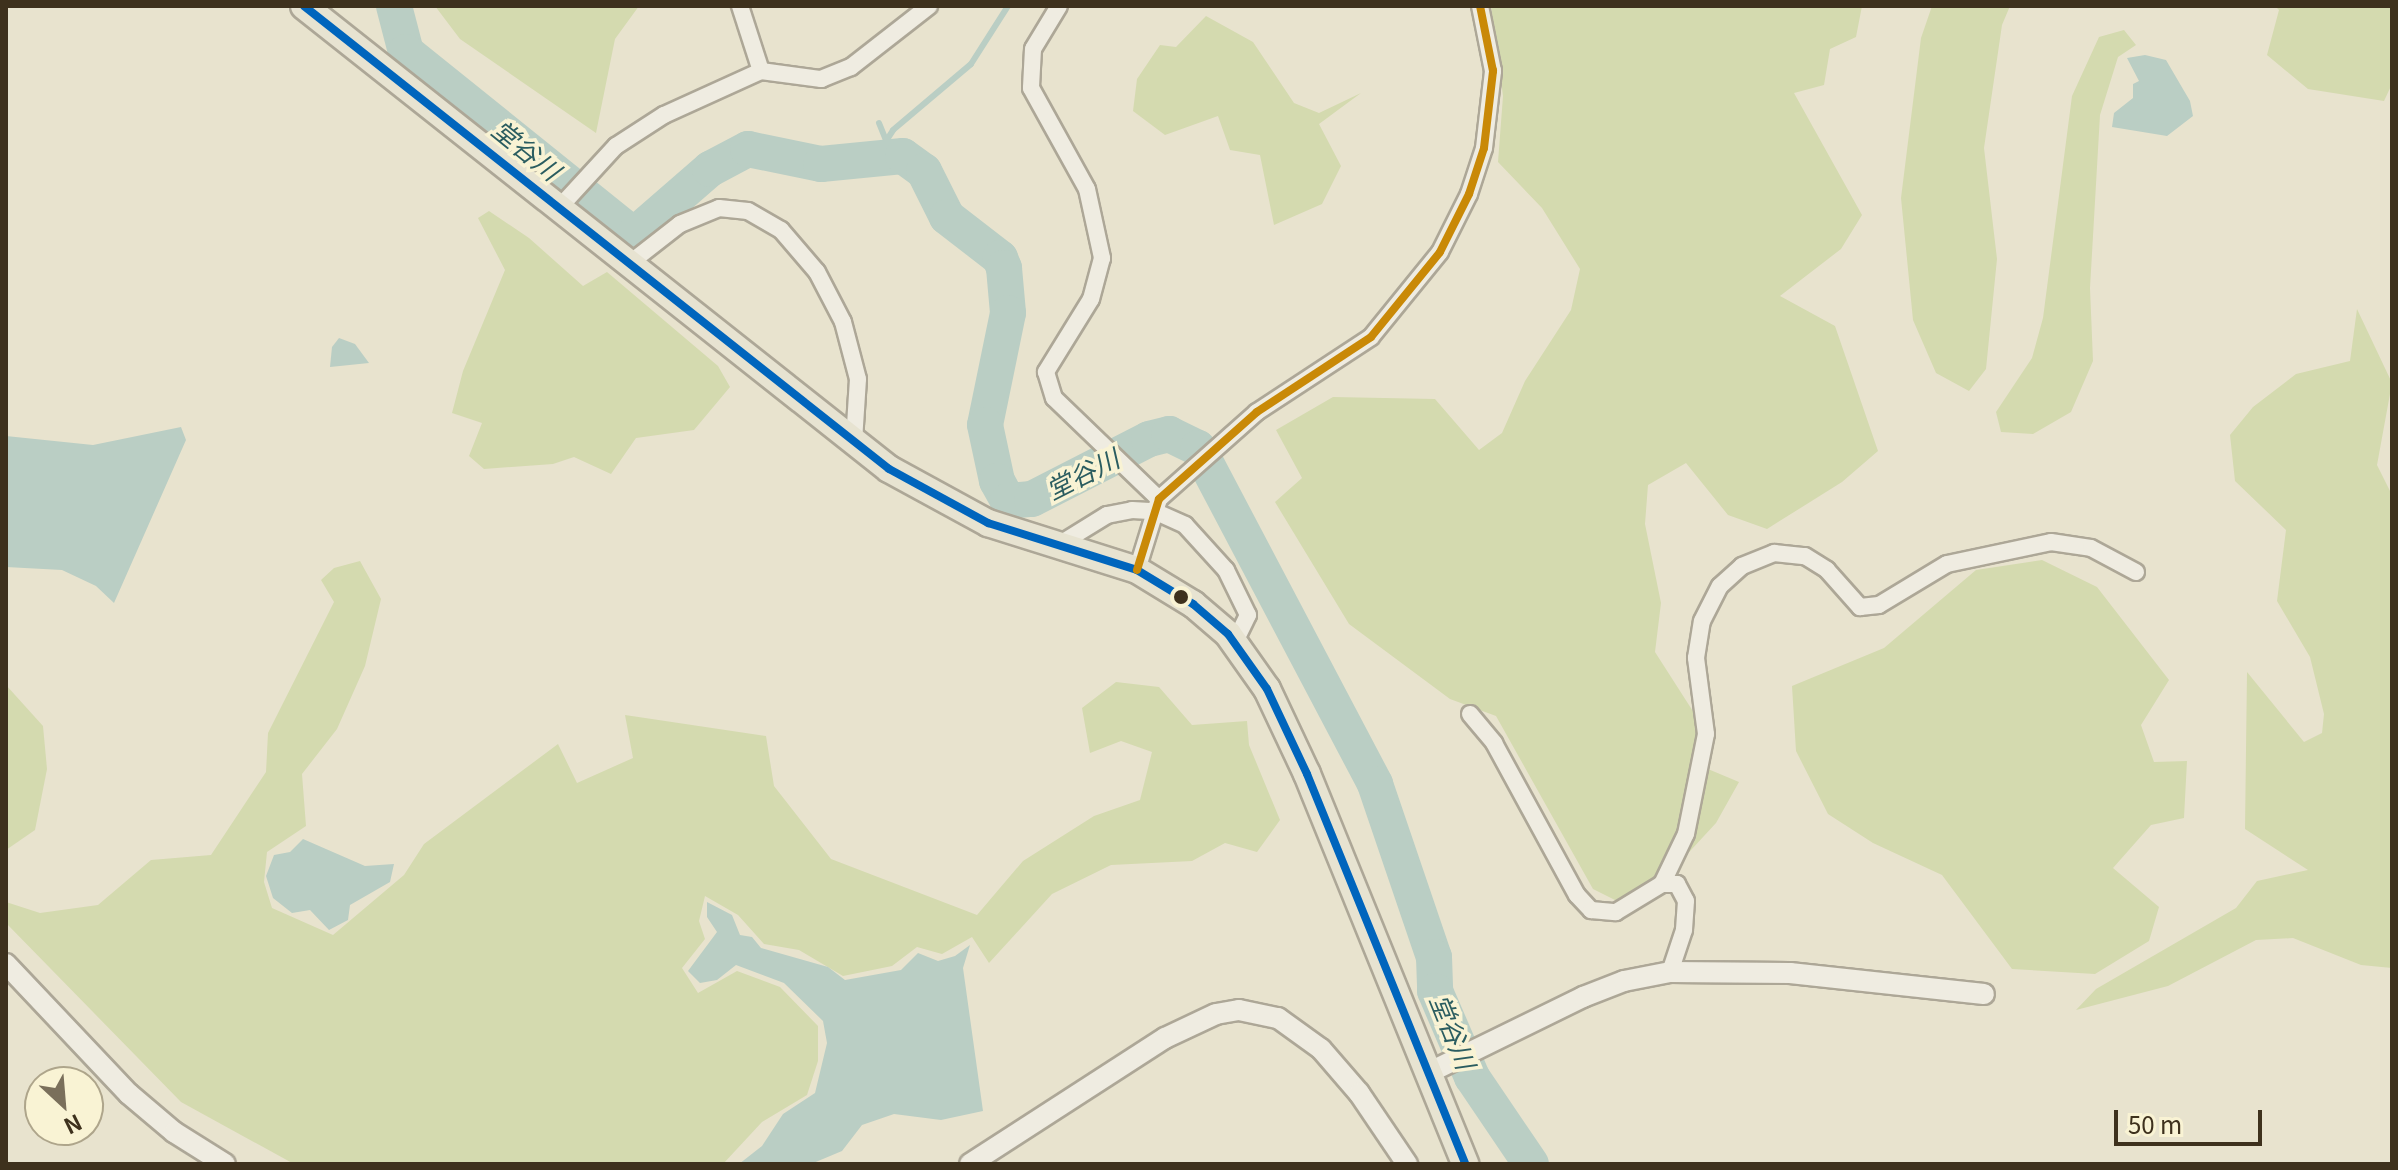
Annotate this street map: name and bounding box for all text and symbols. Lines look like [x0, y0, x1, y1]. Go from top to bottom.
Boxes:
water label: 堂谷川 [487, 112, 567, 186]
water label: 堂谷川 [1040, 441, 1124, 505]
unlabelled marker [1173, 589, 1189, 605]
water label: 堂谷川 [1425, 989, 1483, 1073]
north arrow [24, 1066, 104, 1146]
scale bar [2118, 1094, 2266, 1144]
text: 50 m [2128, 1106, 2182, 1141]
text: N [59, 1108, 88, 1144]

